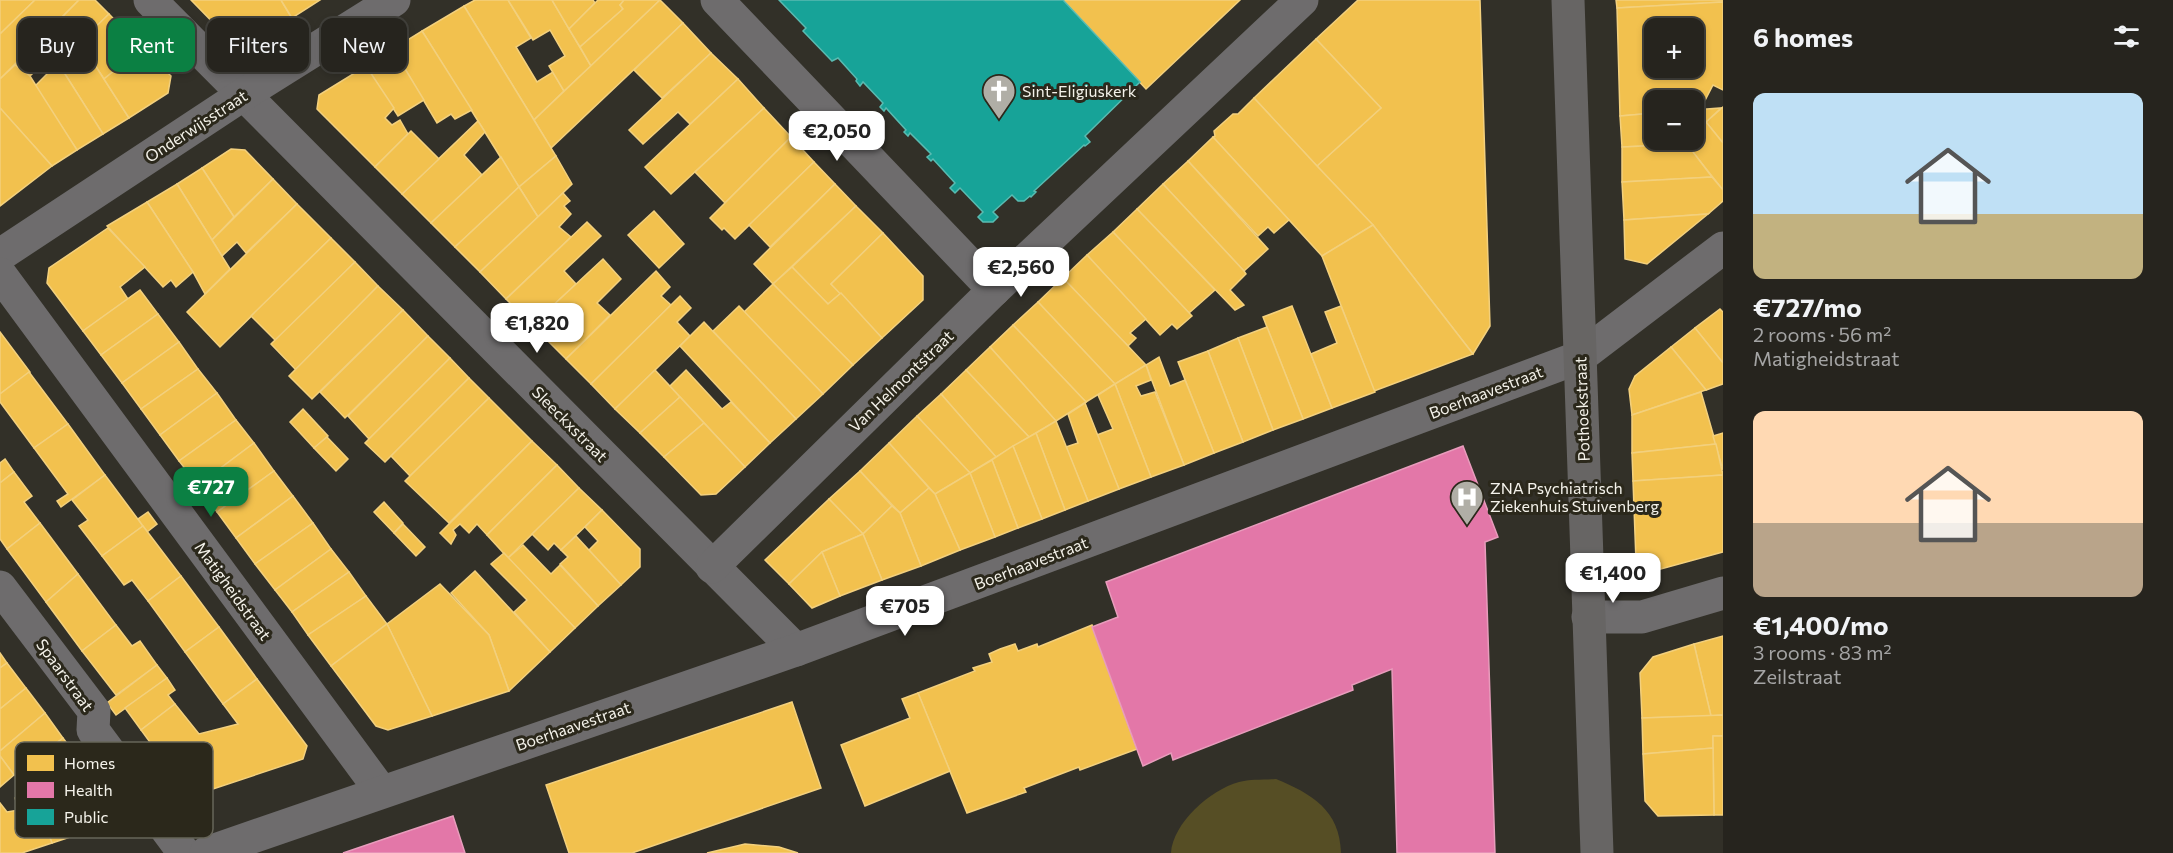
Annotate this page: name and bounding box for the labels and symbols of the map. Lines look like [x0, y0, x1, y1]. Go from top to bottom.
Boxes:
church icon: Sint-Eligiuskerk [981, 73, 1017, 120]
place label: Sint-Eligiuskerk [1022, 81, 1137, 100]
street label: Onderwijsstraat [141, 85, 251, 166]
pin: €2,050 [788, 111, 886, 162]
pin: €2,560 [972, 247, 1070, 298]
pin: €1,820 [488, 303, 586, 354]
street label: Van Helmontstraat [844, 326, 957, 435]
street label: Pothoekstraat [1570, 356, 1593, 462]
street label: Boerhaavestraat [1426, 361, 1546, 422]
street label: Sleeckxstraat [529, 382, 612, 466]
pin: €727 [175, 467, 247, 518]
place label: ZNA Psychiatrisch Ziekenhuis Stuivenberg [1490, 478, 1659, 515]
hospital icon: ZNA Psychiatrisch Ziekenhuis Stuivenberg [1449, 479, 1485, 526]
street label: Boerhaavestraat [971, 532, 1091, 593]
street label: Matigheidstraat [191, 538, 276, 644]
pin: €1,400 [1564, 553, 1662, 604]
pin: €705 [869, 586, 941, 637]
street label: Spaarstraat [33, 635, 98, 715]
street label: Boerhaavestraat [513, 697, 633, 754]
legend [15, 742, 213, 838]
text: Homes [64, 753, 115, 772]
text: Health [64, 780, 113, 799]
text: Public [64, 807, 109, 826]

